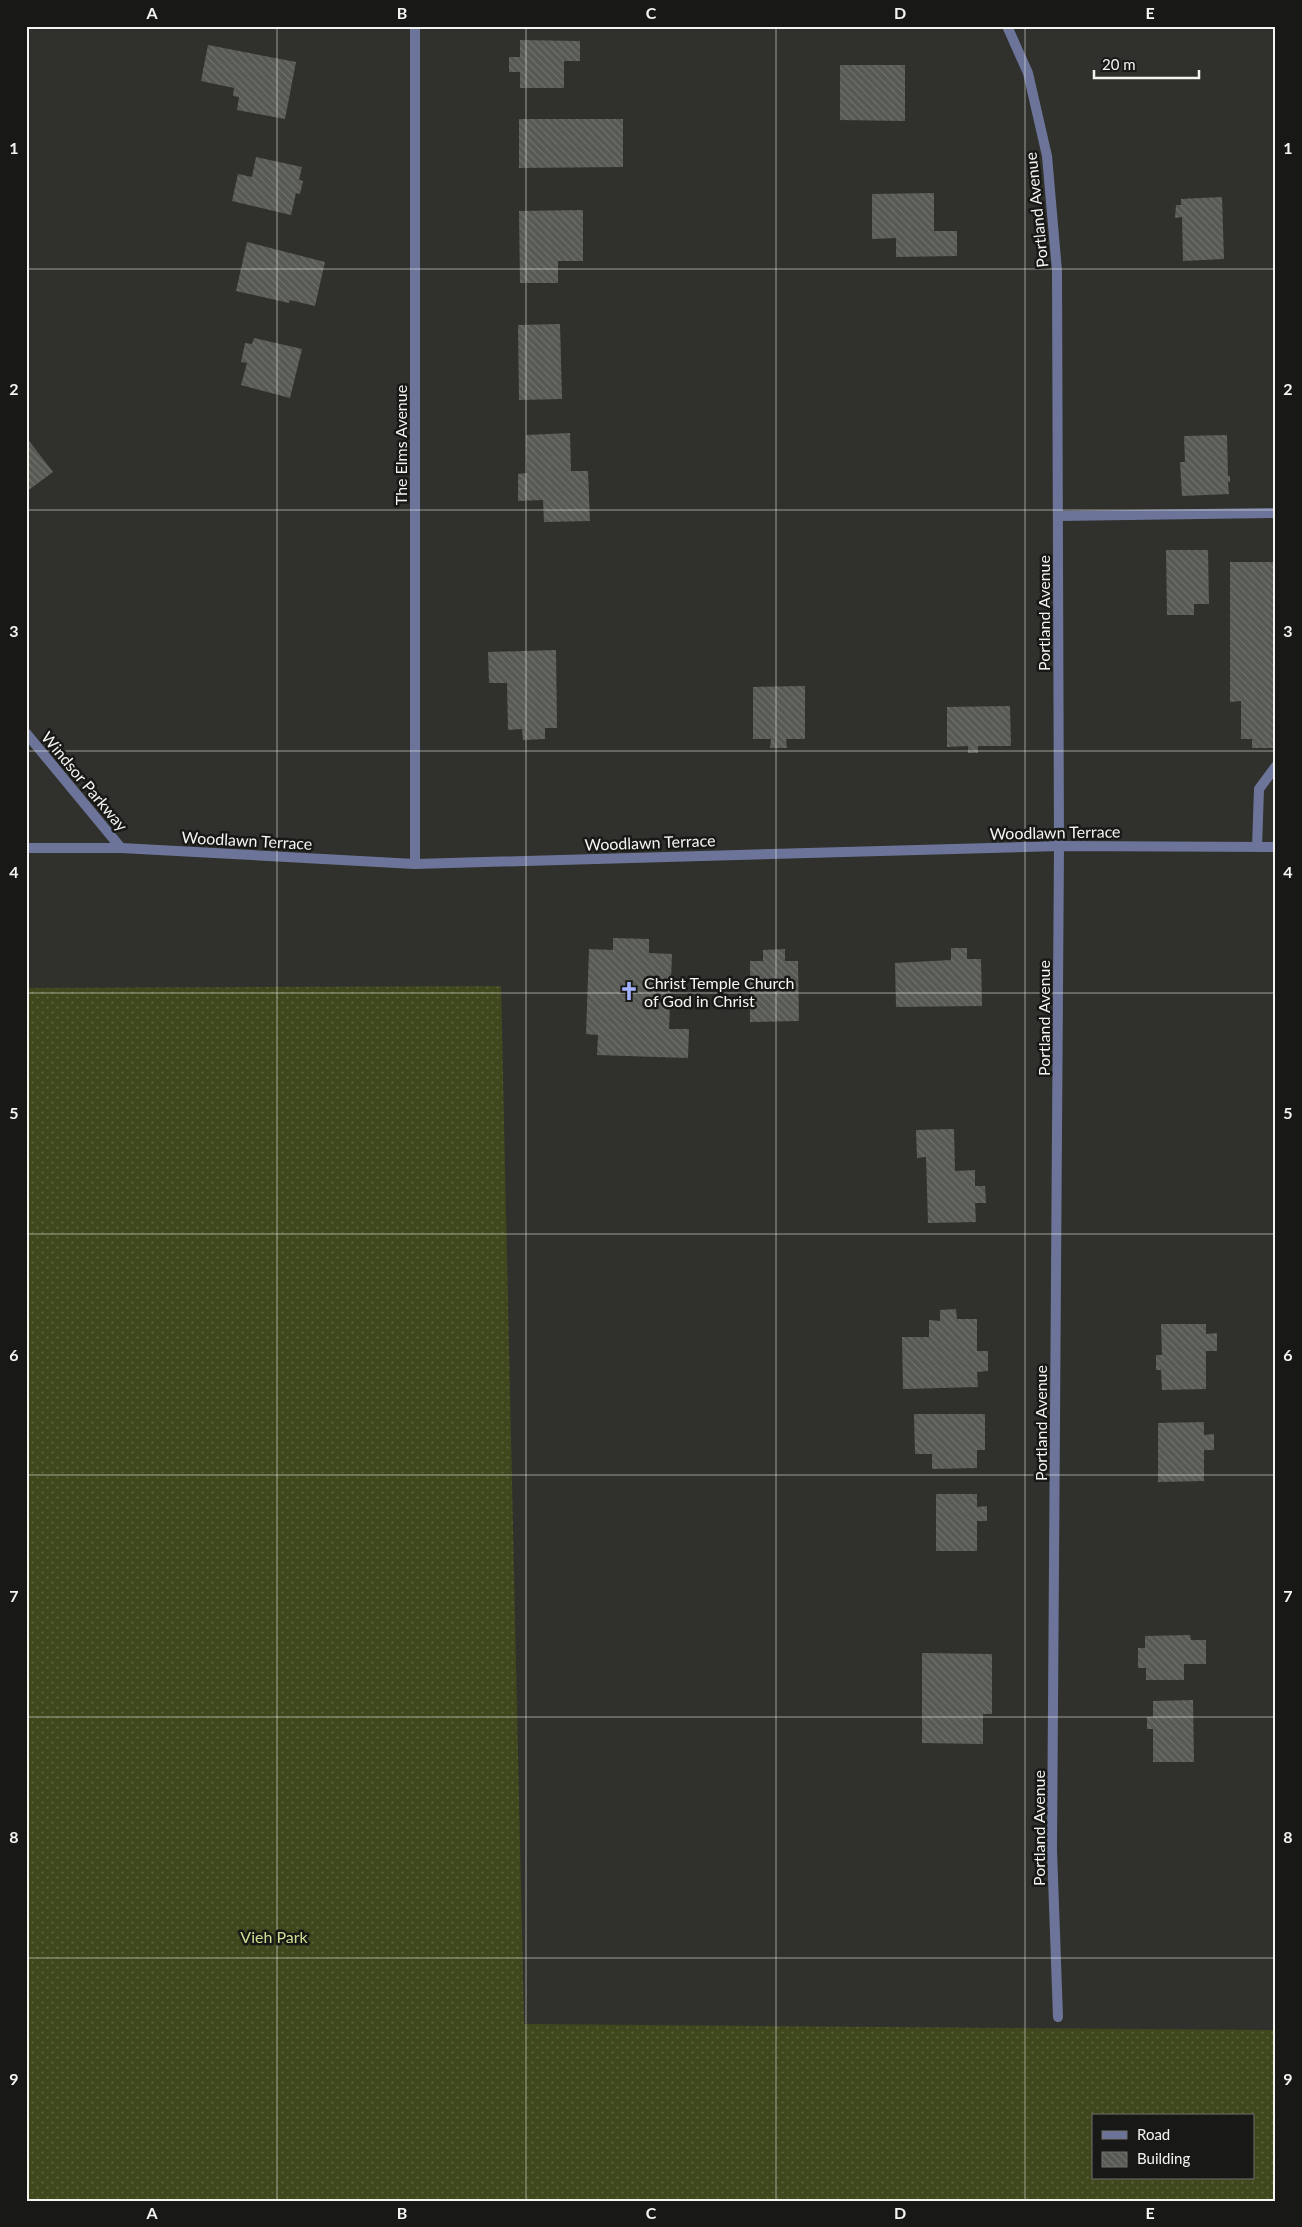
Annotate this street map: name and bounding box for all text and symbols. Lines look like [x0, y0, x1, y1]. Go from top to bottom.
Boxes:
text: A [145, 3, 158, 22]
text: B [397, 3, 407, 22]
text: C [646, 3, 657, 22]
text: D [894, 3, 906, 22]
text: E [1145, 3, 1155, 22]
scale bar [1094, 48, 1200, 80]
text: 20 m [1102, 55, 1136, 73]
text: 1 [9, 138, 19, 157]
text: 1 [1283, 138, 1293, 157]
street label: Portland Avenue [1020, 151, 1052, 269]
text: 2 [9, 379, 19, 398]
text: 2 [1283, 379, 1293, 398]
street label: The Elms Avenue [391, 385, 410, 505]
street label: Portland Avenue [1034, 555, 1053, 671]
text: 3 [9, 621, 19, 640]
text: 3 [1283, 621, 1293, 640]
street label: Windsor Parkway [38, 728, 132, 835]
street label: Woodlawn Terrace [989, 821, 1121, 843]
street label: Woodlawn Terrace [181, 827, 313, 853]
street label: Woodlawn Terrace [584, 830, 716, 854]
text: 4 [9, 862, 19, 881]
text: 4 [1283, 862, 1293, 881]
street label: Portland Avenue [1034, 960, 1053, 1076]
place label: Christ Temple Church of God in Christ [644, 973, 795, 1010]
church icon: Christ Temple Church of God in Christ [618, 980, 640, 1002]
text: 5 [9, 1103, 19, 1122]
text: 5 [1283, 1103, 1293, 1122]
text: 6 [9, 1345, 19, 1364]
text: 6 [1283, 1345, 1293, 1364]
street label: Portland Avenue [1031, 1365, 1050, 1481]
text: 7 [9, 1586, 19, 1605]
text: 7 [1283, 1586, 1293, 1605]
street label: Portland Avenue [1029, 1770, 1048, 1886]
text: 8 [9, 1827, 19, 1846]
text: 8 [1283, 1827, 1293, 1846]
park label: Vieh Park [240, 1927, 309, 1946]
text: 9 [9, 2069, 19, 2088]
text: 9 [1283, 2069, 1293, 2088]
legend [1092, 2114, 1254, 2180]
text: Road [1137, 2125, 1170, 2143]
text: Building [1137, 2149, 1190, 2167]
text: A [145, 2203, 158, 2222]
text: B [397, 2203, 407, 2222]
text: C [646, 2203, 657, 2222]
text: D [894, 2203, 906, 2222]
text: E [1145, 2203, 1155, 2222]

